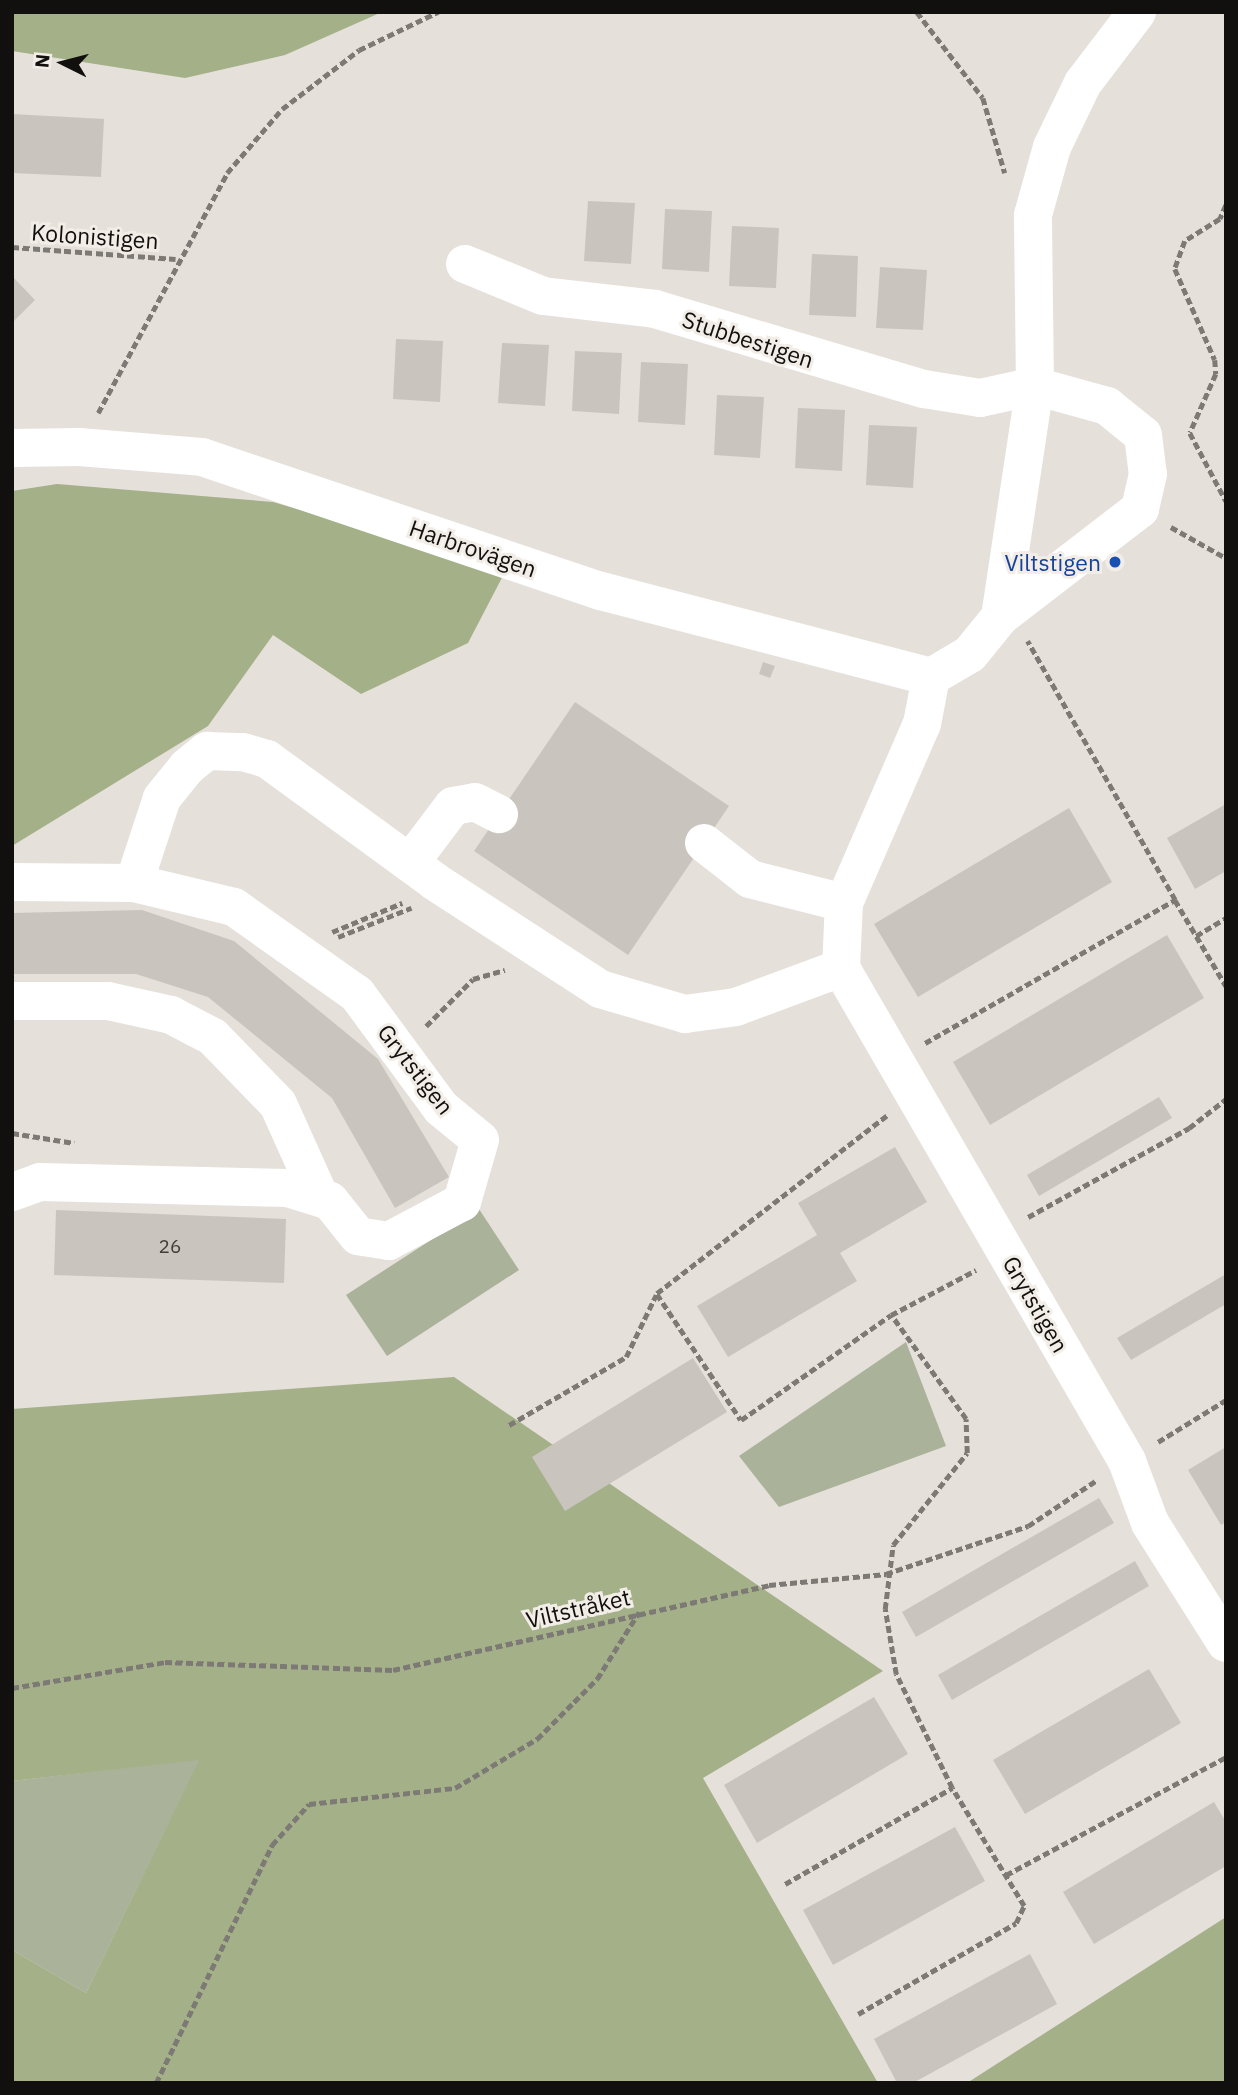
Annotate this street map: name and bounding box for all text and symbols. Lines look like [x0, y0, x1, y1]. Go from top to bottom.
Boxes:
north arrow [28, 28, 98, 98]
text: N [29, 53, 55, 69]
street label: Kolonistigen [30, 218, 160, 254]
street label: Stubbestigen [679, 305, 817, 373]
street label: Harbrovägen [406, 513, 540, 583]
place label: Viltstigen [1004, 548, 1101, 576]
marker: Viltstigen [1107, 554, 1123, 570]
street label: Grytstigen [372, 1018, 460, 1120]
house number: 26 [159, 1236, 181, 1258]
street label: Grytstigen [997, 1251, 1075, 1357]
street label: Viltstråket [523, 1583, 633, 1633]

